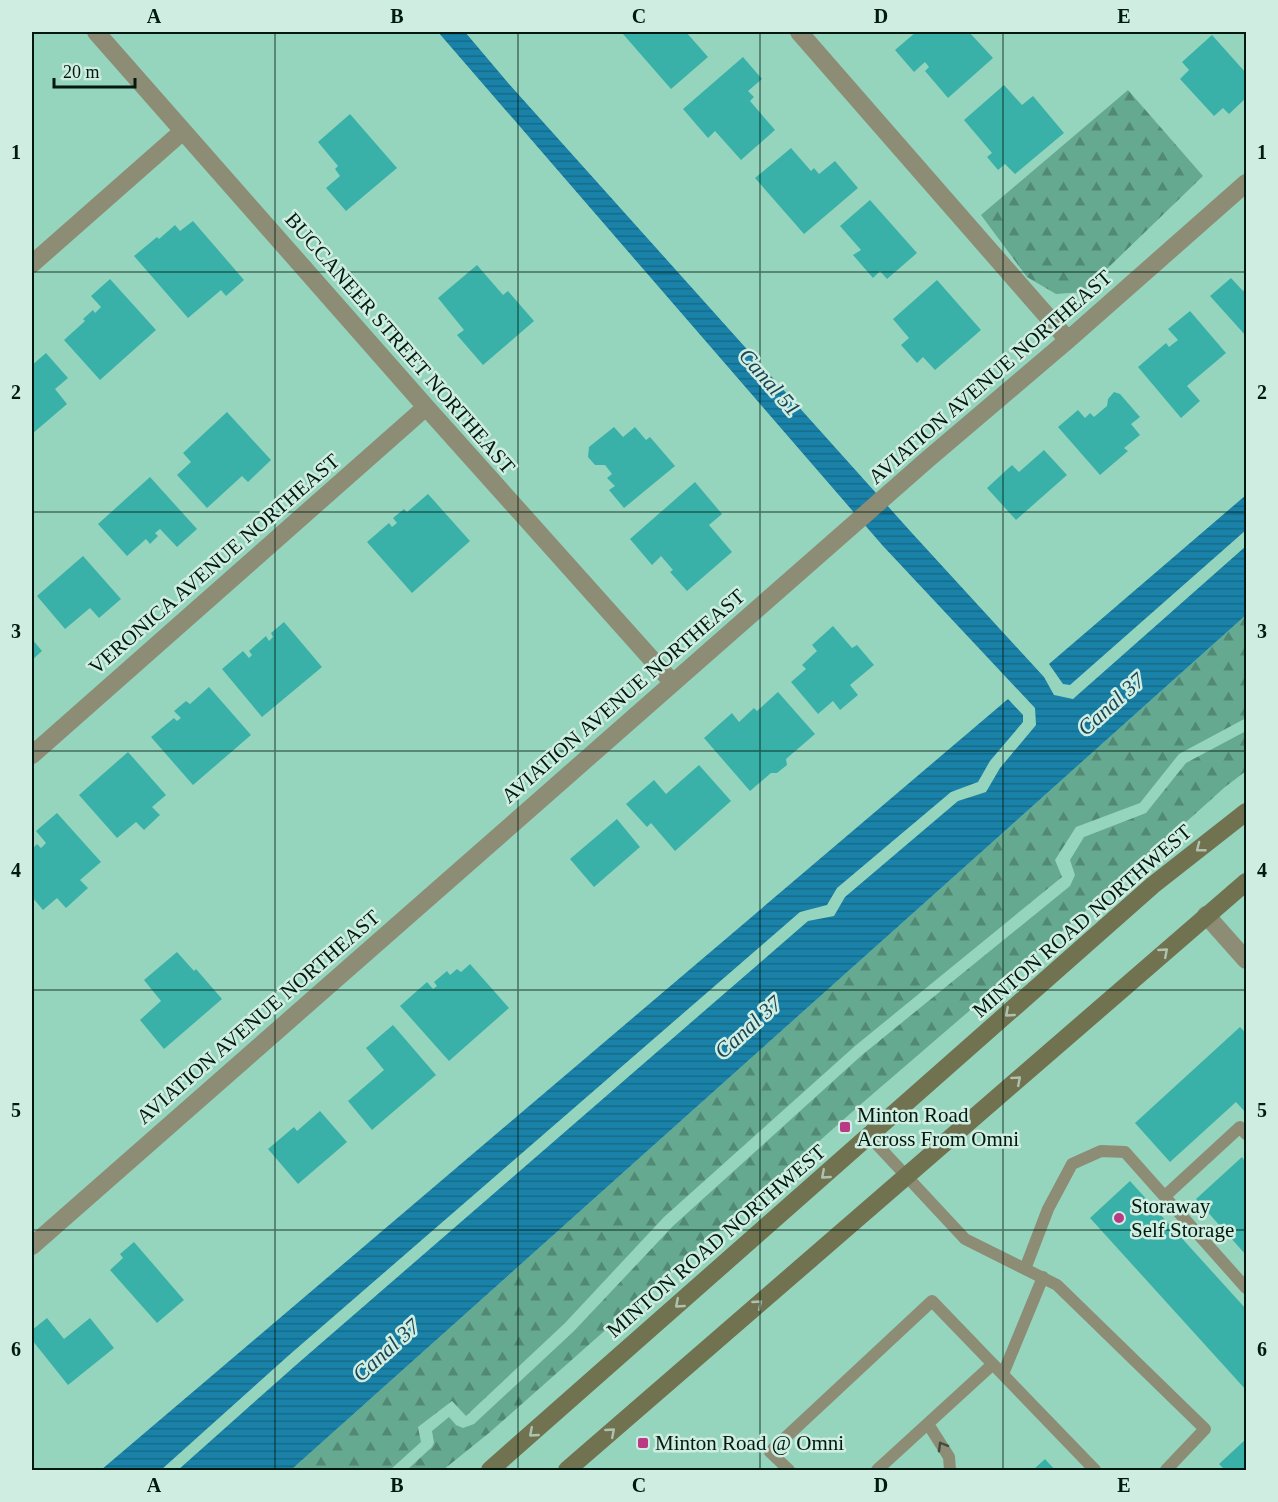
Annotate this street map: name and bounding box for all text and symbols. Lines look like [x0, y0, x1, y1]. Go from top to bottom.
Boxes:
text: A [147, 5, 162, 27]
text: B [390, 5, 404, 27]
text: C [632, 5, 646, 27]
text: D [874, 5, 888, 27]
text: E [1117, 5, 1131, 27]
scale bar [54, 51, 135, 89]
text: 20 m [63, 62, 100, 82]
text: 1 [11, 141, 21, 163]
text: 1 [1257, 141, 1267, 163]
street label: BUCCANEER STREET NORTHEAST [280, 208, 520, 478]
street label: AVIATION AVENUE NORTHEAST [864, 265, 1117, 489]
water label: Canal 51 [734, 343, 806, 421]
text: 2 [11, 381, 21, 403]
text: 2 [1257, 381, 1267, 403]
street label: VERONICA AVENUE NORTHEAST [84, 449, 344, 679]
street label: AVIATION AVENUE NORTHEAST [497, 584, 750, 808]
text: 3 [11, 620, 21, 642]
text: 3 [1257, 620, 1267, 642]
water label: Canal 37 [1072, 667, 1150, 740]
street label: MINTON ROAD NORTHWEST [968, 819, 1196, 1023]
one-way arrow [1196, 841, 1207, 852]
text: 4 [11, 859, 21, 881]
text: 4 [1257, 859, 1267, 881]
street label: AVIATION AVENUE NORTHEAST [132, 905, 385, 1129]
one-way arrow [1157, 948, 1168, 959]
water label: Canal 37 [709, 990, 787, 1063]
one-way arrow [1005, 1006, 1016, 1017]
one-way arrow [1010, 1076, 1020, 1087]
text: 5 [11, 1099, 21, 1121]
text: 5 [1257, 1099, 1267, 1121]
place label: Minton Road Across From Omni [857, 1103, 1019, 1151]
marker: Minton Road Across From Omni [838, 1120, 852, 1134]
street label: MINTON ROAD NORTHWEST [602, 1139, 830, 1343]
one-way arrow [821, 1168, 832, 1179]
place label: Storaway Self Storage [1131, 1194, 1234, 1242]
marker: Storaway Self Storage [1112, 1211, 1126, 1225]
one-way arrow [675, 1297, 686, 1308]
one-way arrow [751, 1300, 762, 1311]
water label: Canal 37 [347, 1313, 425, 1386]
text: 6 [11, 1338, 21, 1360]
text: 6 [1257, 1338, 1267, 1360]
one-way arrow [529, 1426, 539, 1437]
one-way arrow [604, 1428, 615, 1439]
place label: Minton Road @ Omni [655, 1431, 844, 1455]
marker: Minton Road @ Omni [636, 1436, 650, 1450]
one-way arrow [938, 1442, 950, 1452]
text: A [147, 1474, 162, 1496]
text: B [390, 1474, 404, 1496]
text: C [632, 1474, 646, 1496]
text: D [874, 1474, 888, 1496]
text: E [1117, 1474, 1131, 1496]

